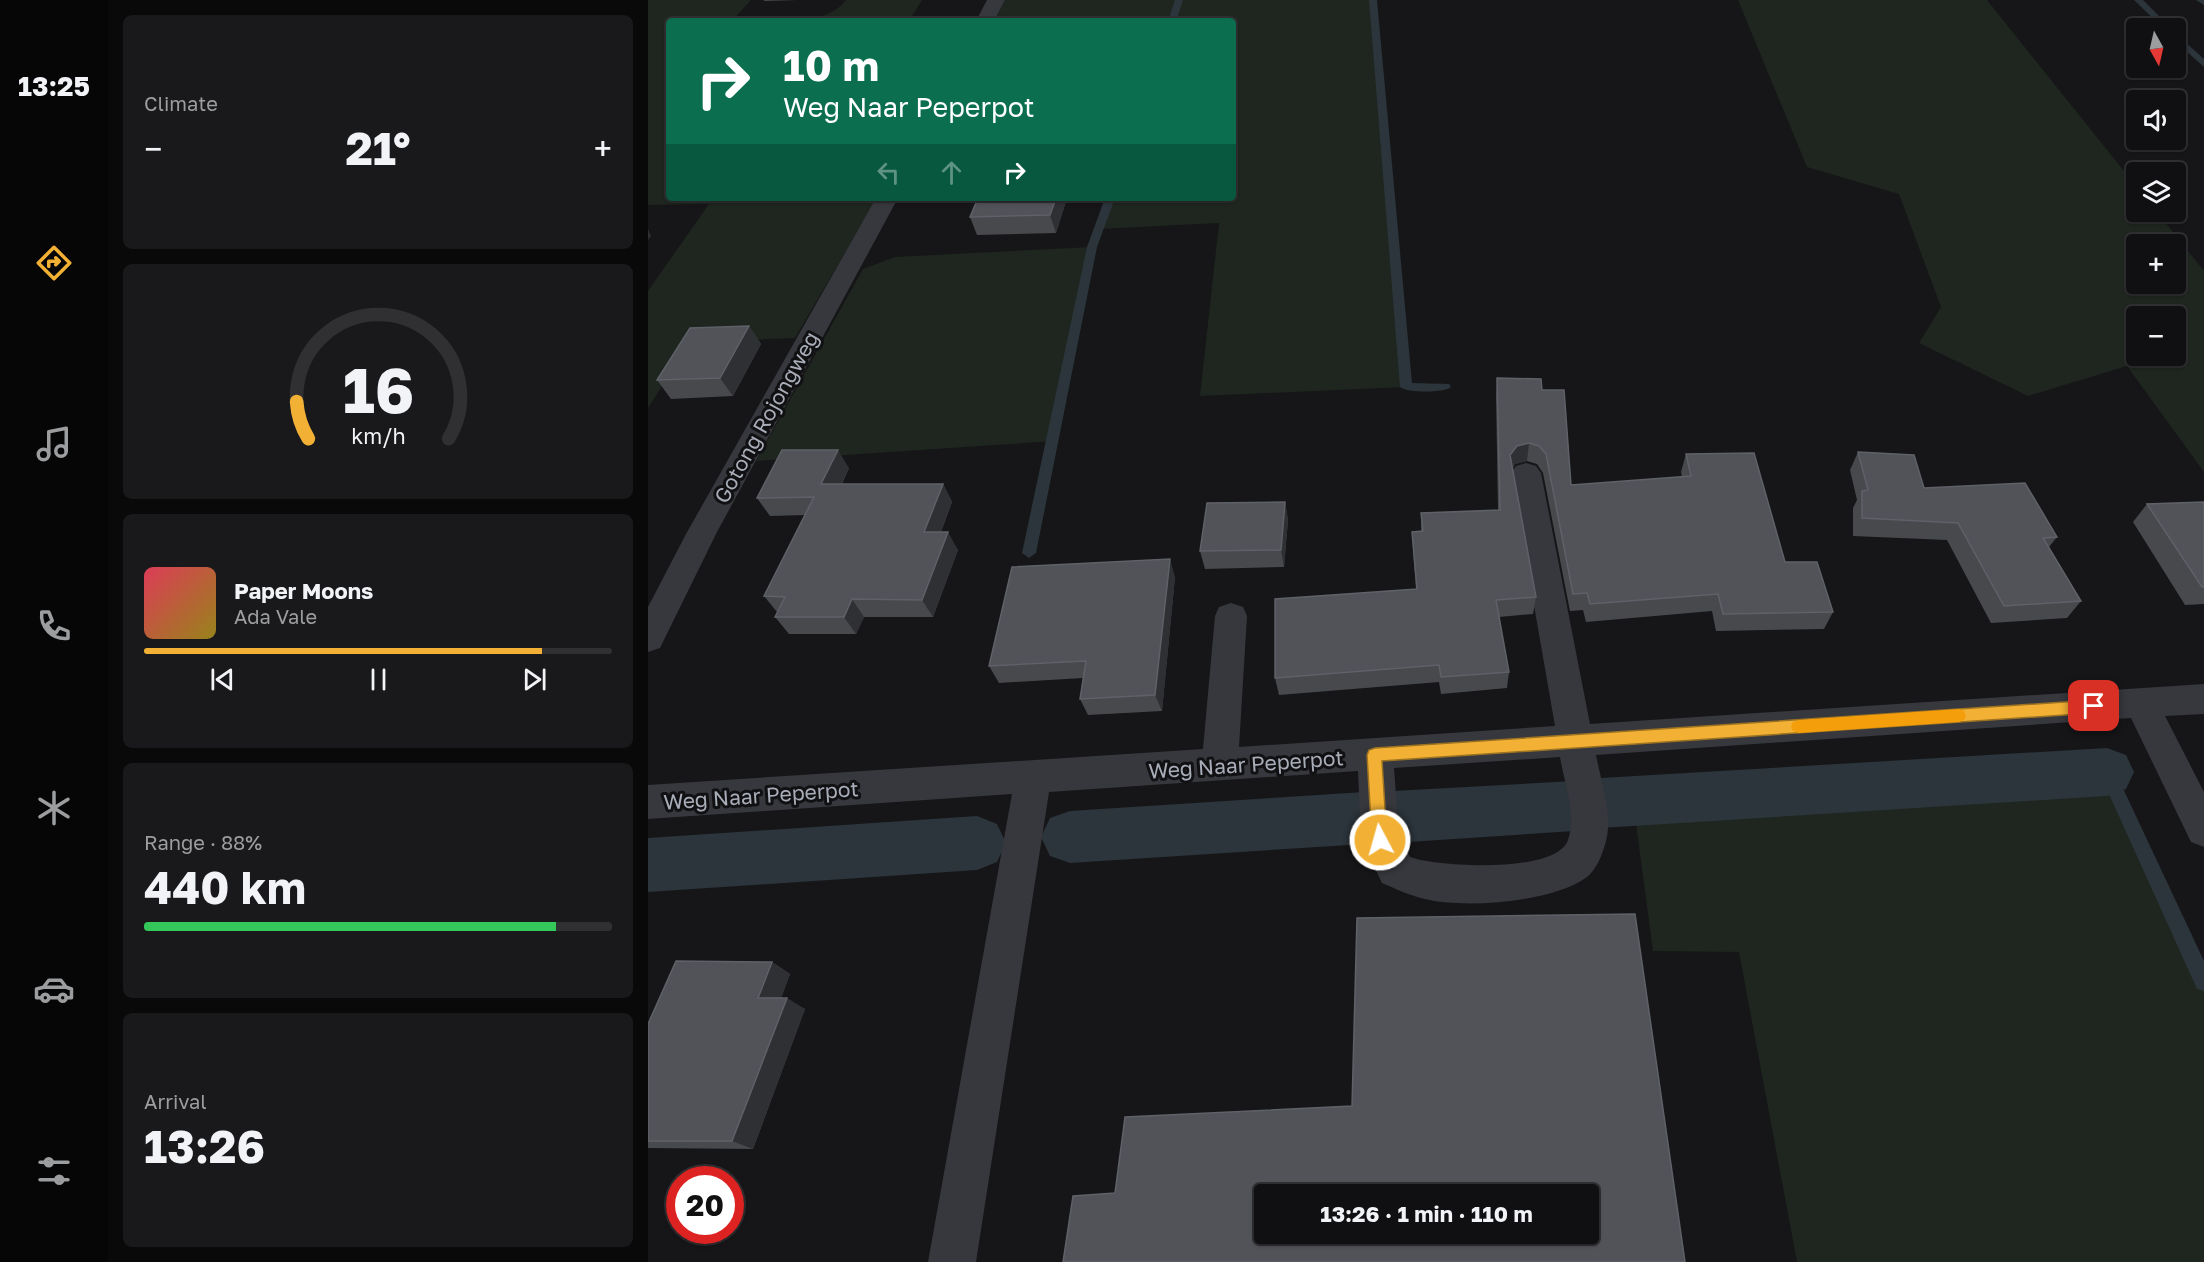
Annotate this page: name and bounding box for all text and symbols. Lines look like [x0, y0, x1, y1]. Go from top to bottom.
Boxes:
north arrow [2126, 18, 2186, 78]
map controls [2126, 18, 2186, 366]
text: 10 m [783, 40, 879, 90]
icon: right [684, 42, 762, 120]
text: 13:25 [18, 70, 90, 102]
button: sound [2126, 90, 2186, 150]
text: Climate [144, 91, 218, 115]
text: Weg Naar Peperpot [783, 91, 1035, 123]
text: 21° [345, 121, 411, 175]
text: − [144, 129, 162, 168]
text: + [594, 129, 612, 168]
icon: left [872, 156, 905, 189]
icon: ahead [935, 156, 968, 189]
icon: right [998, 156, 1031, 189]
button: layers [2126, 162, 2186, 222]
button: + [2126, 234, 2186, 294]
icon: directions [33, 242, 75, 284]
button: − [2126, 306, 2186, 366]
street label: Gotong Rojongweg [708, 327, 824, 507]
text: 16 [342, 352, 414, 427]
icon: music [33, 423, 75, 465]
text: km/h [351, 423, 405, 449]
text: Paper Moons [234, 577, 373, 604]
text: Ada Vale [234, 604, 317, 628]
icon: phone [33, 605, 75, 647]
icon: previous [206, 663, 239, 696]
icon: pause [362, 663, 395, 696]
icon: next [518, 663, 551, 696]
pin [2068, 680, 2119, 731]
icon: arrive [2077, 689, 2110, 722]
street label: Weg Naar Peperpot [1147, 744, 1345, 784]
street label: Weg Naar Peperpot [662, 775, 860, 815]
icon: climate [33, 787, 75, 829]
position arrow [1348, 808, 1412, 872]
text: Range · 88% [144, 830, 262, 854]
text: 440 km [144, 860, 306, 914]
icon: car [33, 968, 75, 1010]
text: Arrival [144, 1089, 207, 1113]
text: 13:26 [144, 1119, 265, 1173]
icon: filters [33, 1150, 75, 1192]
speed limit sign: 20 [666, 1166, 744, 1244]
text: 13:26 · 1 min · 110 m [1320, 1200, 1533, 1227]

